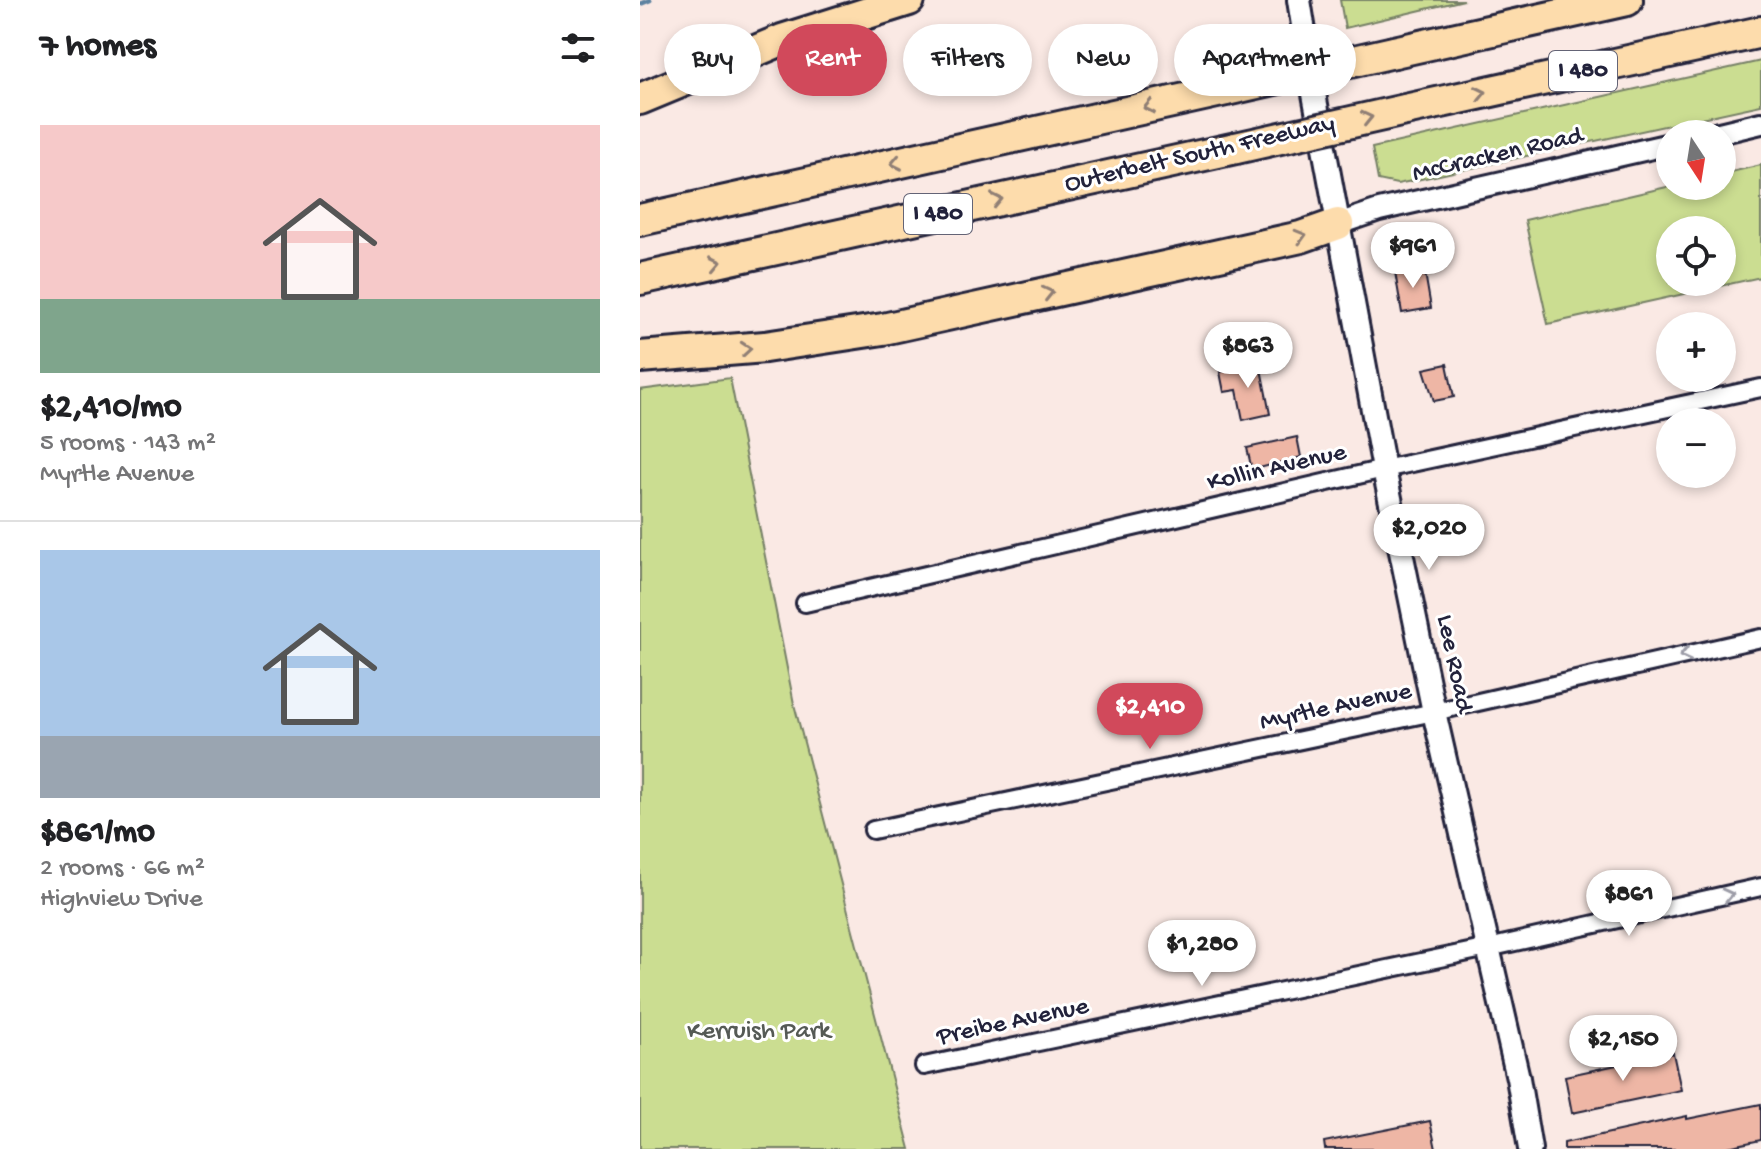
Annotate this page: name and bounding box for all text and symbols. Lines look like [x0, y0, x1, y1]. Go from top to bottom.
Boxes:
chip: Buy [664, 24, 761, 96]
chip: Rent [777, 24, 887, 96]
chip: Filters [903, 24, 1032, 96]
chip: New [1048, 24, 1158, 96]
chip: Apartment [1174, 24, 1356, 96]
icon: filters [556, 26, 600, 70]
text: 7 homes [40, 28, 156, 68]
road number: I 480 [1549, 51, 1617, 91]
one-way arrow [1474, 85, 1488, 102]
one-way arrow [1143, 98, 1157, 115]
street label: Outerbelt South Freeway [1062, 109, 1338, 201]
one-way arrow [1359, 110, 1373, 127]
north arrow [1656, 120, 1736, 200]
map controls [1656, 120, 1736, 488]
street label: McCracken Road [1410, 121, 1588, 191]
one-way arrow [889, 154, 903, 171]
icon: home [248, 177, 392, 321]
one-way arrow [990, 192, 1004, 209]
road number: I 480 [904, 194, 972, 234]
button: locate [1656, 216, 1736, 296]
pin: $961 [1366, 222, 1460, 290]
one-way arrow [1294, 229, 1308, 245]
text: $961 [1389, 232, 1437, 263]
one-way arrow [709, 255, 722, 272]
one-way arrow [1040, 285, 1054, 302]
button: + [1656, 312, 1736, 392]
pin: $863 [1201, 322, 1295, 390]
text: $863 [1222, 332, 1274, 363]
one-way arrow [740, 340, 753, 357]
text: $2,410/mo [40, 389, 182, 429]
button: − [1656, 408, 1736, 488]
text: 5 rooms · 143 m² [40, 429, 216, 460]
street label: Kollin Avenue [1205, 438, 1350, 500]
text: Myrtle Avenue [40, 460, 194, 491]
pin: $2,020 [1364, 504, 1494, 572]
text: $2,020 [1392, 514, 1466, 545]
icon: home [248, 602, 392, 746]
street label: Lee Road [1428, 612, 1479, 718]
one-way arrow [1679, 646, 1692, 663]
street label: Myrtle Avenue [1257, 677, 1415, 739]
pin: $2,410 [1085, 683, 1215, 751]
text: $2,410 [1115, 693, 1185, 724]
text: $861/mo [40, 814, 155, 854]
text: 2 rooms · 66 m² [40, 854, 205, 885]
pin: $861 [1582, 870, 1676, 938]
text: $861 [1604, 880, 1654, 911]
text: Highview Drive [40, 885, 203, 916]
one-way arrow [1721, 887, 1734, 904]
pin: $1,280 [1137, 920, 1267, 988]
text: $1,280 [1166, 930, 1238, 961]
street label: Preibe Avenue [933, 992, 1092, 1054]
pin: $2,150 [1558, 1015, 1688, 1083]
park label: Kerruish Park [687, 1017, 833, 1048]
text: $2,150 [1587, 1025, 1659, 1056]

